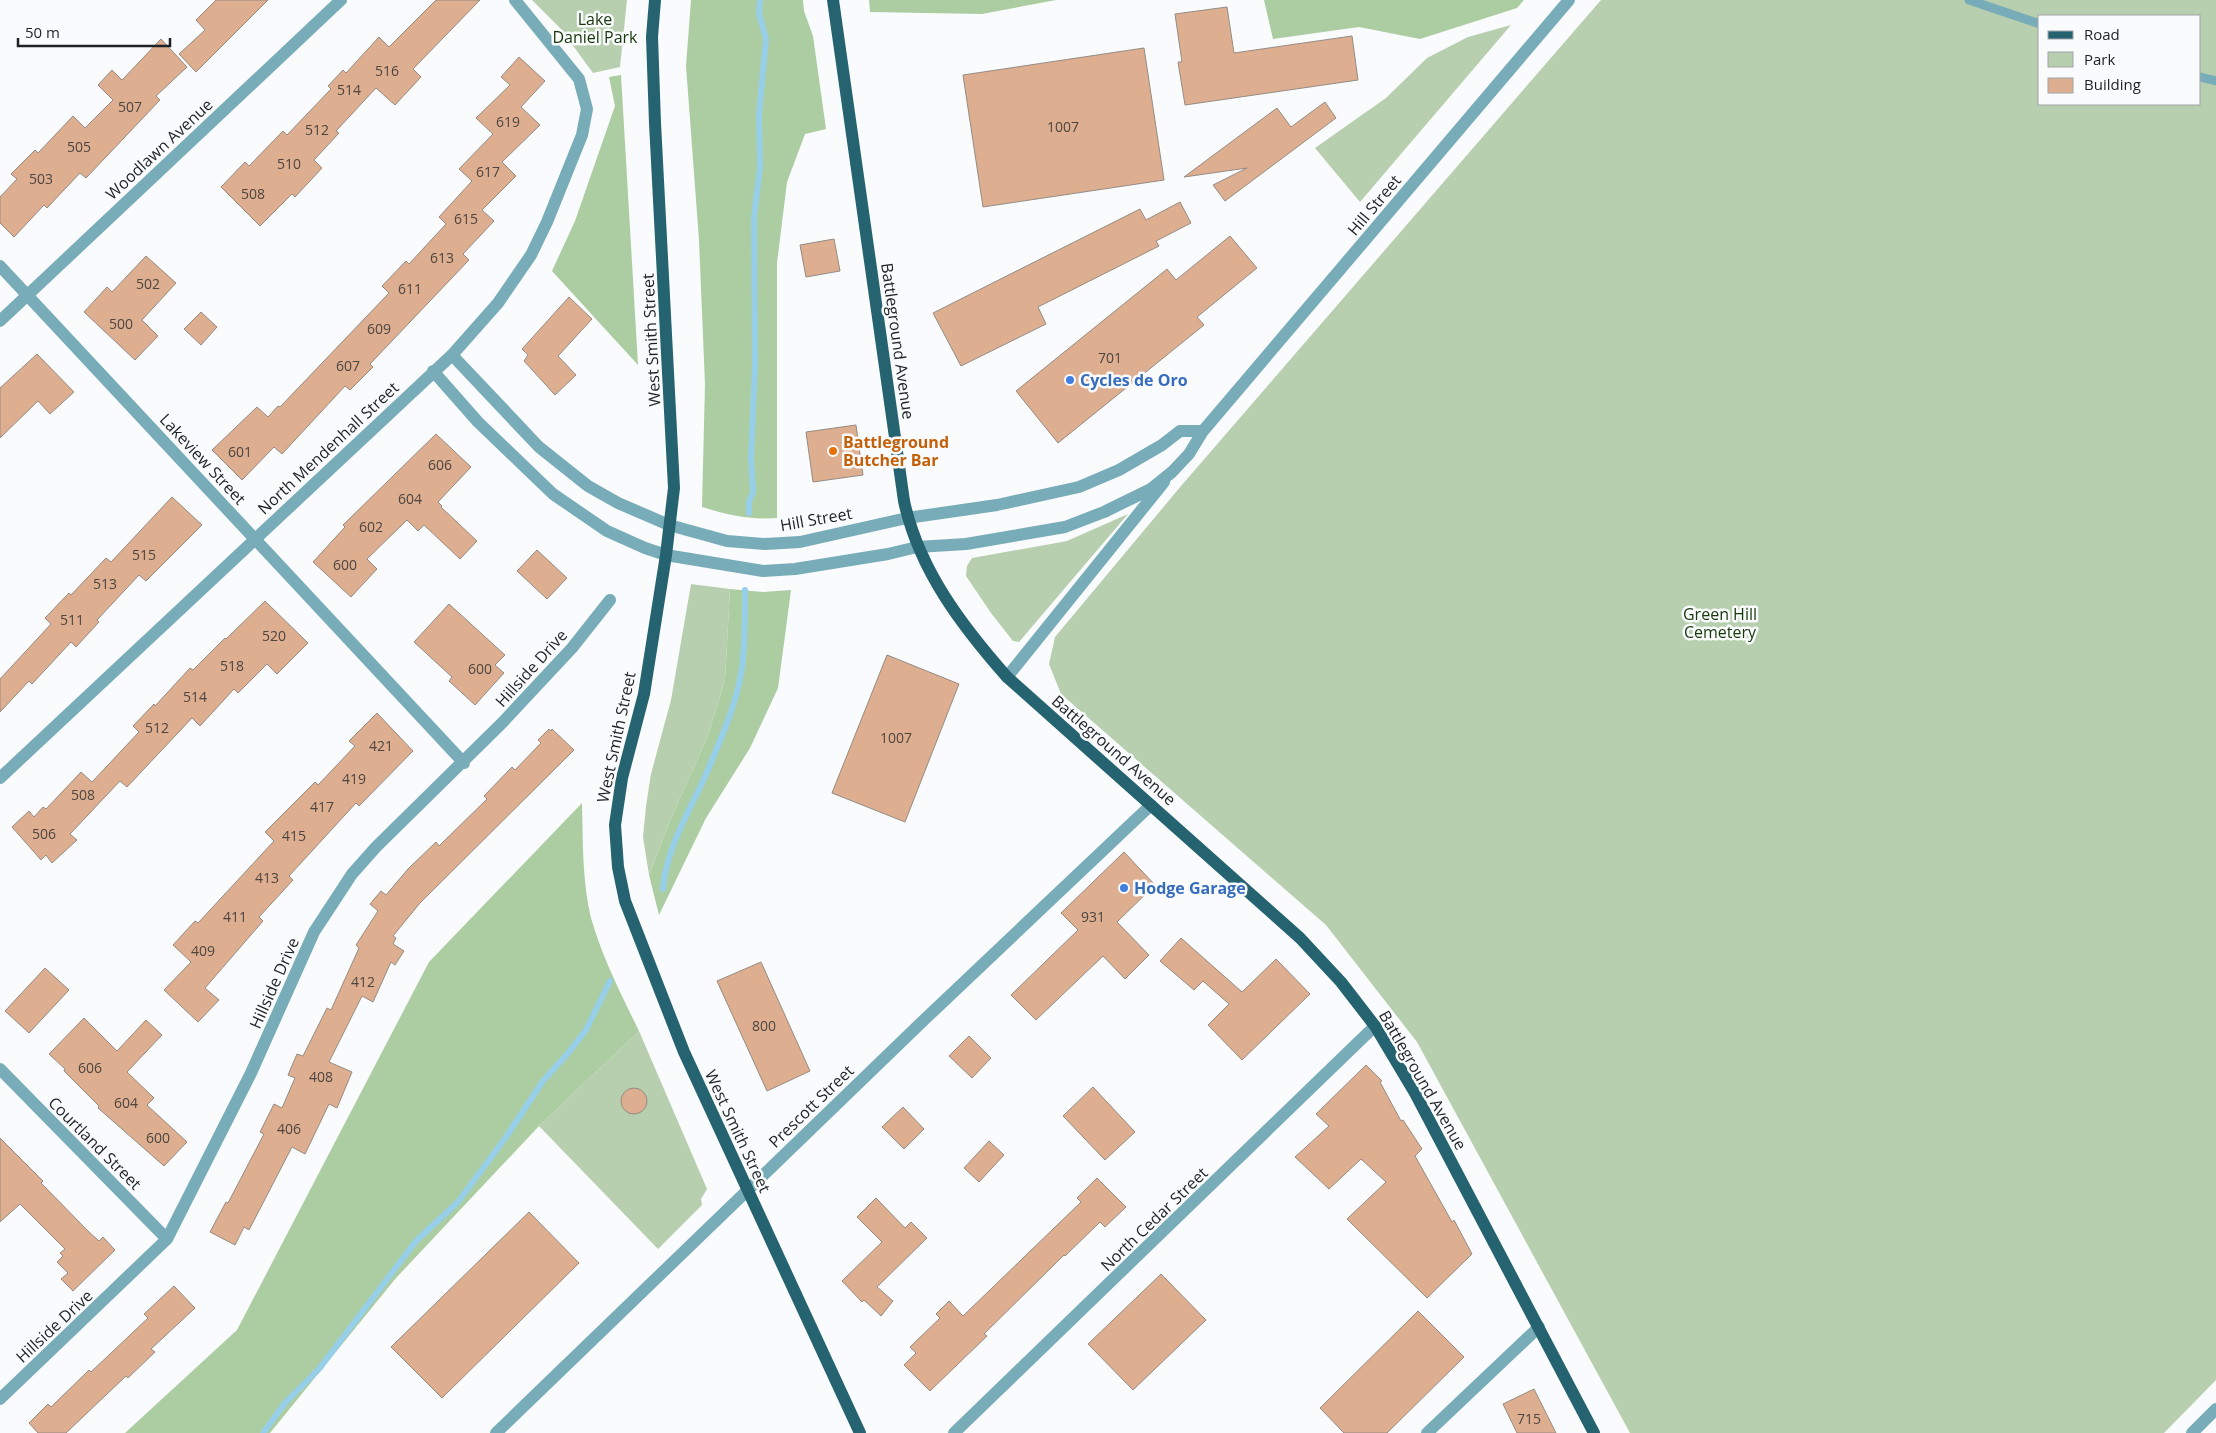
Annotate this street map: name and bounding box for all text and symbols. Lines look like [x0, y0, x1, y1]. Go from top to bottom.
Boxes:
park label: Lake Daniel Park [553, 8, 638, 48]
scale bar [18, 15, 170, 47]
legend [2038, 15, 2201, 105]
text: 50 m [25, 22, 60, 42]
text: Road [2084, 24, 2120, 44]
text: Park [2084, 49, 2115, 69]
house number: 516 [375, 61, 399, 80]
text: Building [2084, 74, 2141, 94]
house number: 514 [337, 80, 361, 99]
street label: Woodlawn Avenue [101, 94, 217, 204]
house number: 507 [118, 97, 142, 116]
house number: 619 [496, 112, 520, 131]
house number: 1007 [1047, 117, 1079, 136]
house number: 512 [305, 120, 329, 139]
house number: 505 [67, 137, 91, 156]
house number: 510 [277, 154, 301, 173]
house number: 617 [476, 162, 500, 181]
house number: 503 [29, 169, 53, 188]
street label: Hill Street [1342, 170, 1406, 240]
house number: 508 [241, 184, 265, 203]
house number: 615 [454, 209, 478, 228]
house number: 613 [430, 248, 454, 267]
street label: Battleground Avenue [876, 261, 920, 421]
street label: West Smith Street [637, 273, 665, 407]
house number: 502 [136, 274, 160, 293]
house number: 611 [398, 279, 422, 298]
house number: 500 [109, 314, 133, 333]
house number: 609 [367, 319, 391, 338]
house number: 701 [1098, 348, 1122, 367]
house number: 607 [336, 356, 360, 375]
place label: Cycles de Oro [1080, 369, 1188, 391]
marker: Cycles de Oro [1064, 374, 1076, 386]
street label: North Mendenhall Street [253, 377, 403, 519]
street label: Lakeview Street [155, 409, 251, 509]
place label: Battleground Butcher Bar [843, 431, 949, 471]
house number: 601 [228, 442, 252, 461]
marker: Battleground Butcher Bar [827, 445, 839, 457]
house number: 606 [428, 455, 452, 474]
house number: 604 [398, 489, 422, 508]
street label: Hill Street [778, 502, 854, 536]
house number: 602 [359, 517, 383, 536]
house number: 515 [132, 545, 156, 564]
house number: 600 [333, 555, 357, 574]
house number: 513 [93, 574, 117, 593]
park label: Green Hill Cemetery [1683, 603, 1757, 643]
house number: 511 [60, 610, 84, 629]
street label: Hillside Drive [490, 624, 572, 712]
house number: 520 [262, 626, 286, 645]
house number: 518 [220, 656, 244, 675]
house number: 600 [468, 659, 492, 678]
street label: West Smith Street [591, 669, 641, 804]
house number: 514 [183, 687, 207, 706]
street label: Battleground Avenue [1047, 690, 1181, 810]
house number: 512 [145, 718, 169, 737]
house number: 1007 [880, 728, 912, 747]
house number: 421 [369, 736, 393, 755]
house number: 419 [342, 769, 366, 788]
house number: 508 [71, 785, 95, 804]
house number: 417 [310, 797, 334, 816]
house number: 506 [32, 824, 56, 843]
house number: 415 [282, 826, 306, 845]
house number: 413 [255, 868, 279, 887]
place label: Hodge Garage [1134, 877, 1246, 899]
marker: Hodge Garage [1118, 882, 1130, 894]
house number: 411 [223, 907, 247, 926]
house number: 931 [1081, 907, 1105, 926]
street label: Hillside Drive [244, 934, 304, 1032]
house number: 409 [191, 941, 215, 960]
house number: 412 [351, 972, 375, 991]
street label: Battleground Avenue [1374, 1006, 1472, 1154]
house number: 800 [752, 1016, 776, 1035]
house number: 606 [78, 1058, 102, 1077]
street label: Prescott Street [764, 1060, 859, 1152]
street label: West Smith Street [700, 1066, 776, 1196]
house number: 408 [309, 1067, 333, 1086]
street label: Courtland Street [44, 1092, 147, 1195]
house number: 604 [114, 1093, 138, 1112]
house number: 406 [277, 1119, 301, 1138]
house number: 600 [146, 1128, 170, 1147]
street label: North Cedar Street [1096, 1162, 1213, 1276]
street label: Hillside Drive [11, 1285, 97, 1367]
house number: 715 [1517, 1409, 1541, 1428]

